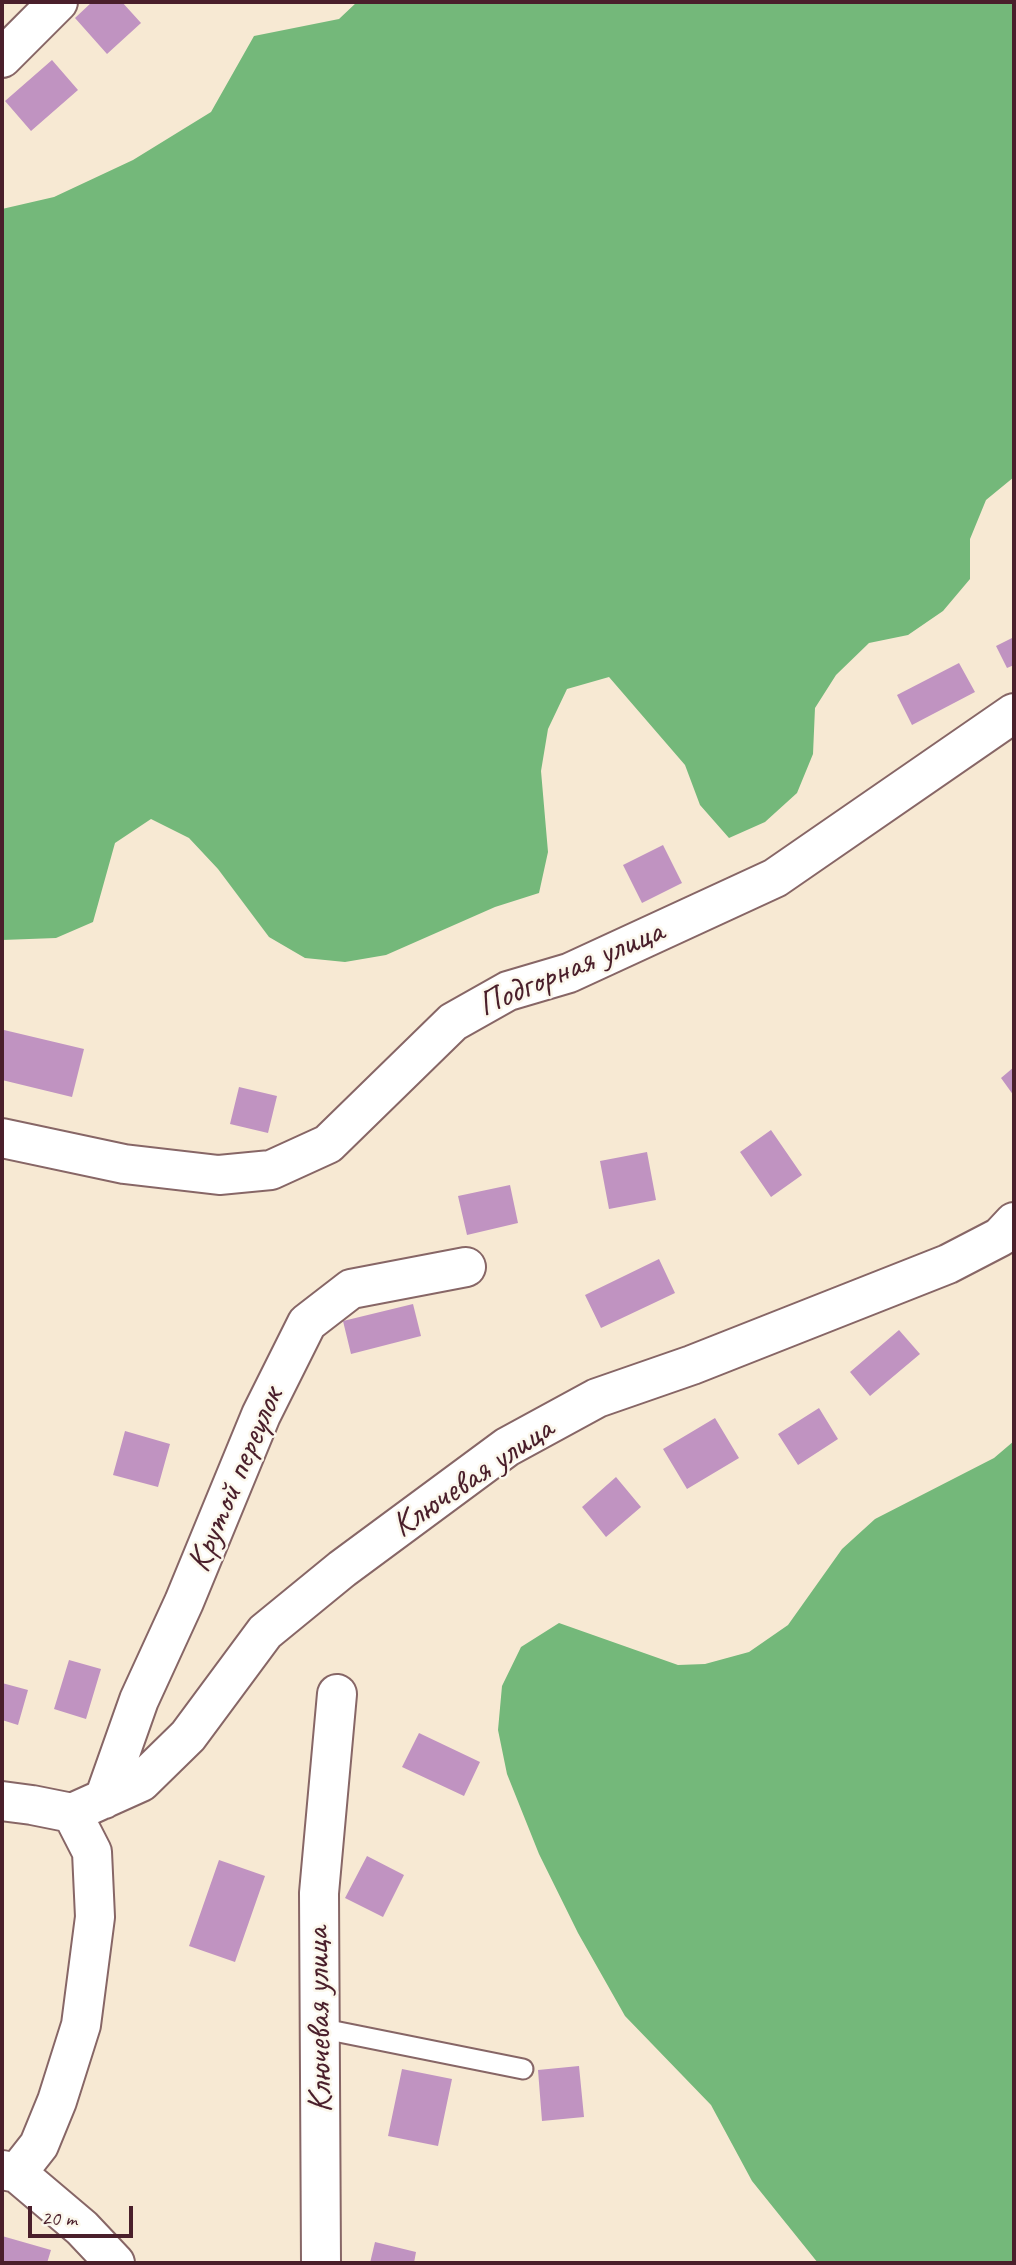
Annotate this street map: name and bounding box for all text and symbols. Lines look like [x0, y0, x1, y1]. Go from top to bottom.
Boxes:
street label: Подгорная улица [472, 911, 670, 1027]
street label: Крутой переулок [178, 1382, 294, 1578]
street label: Ключевая улица [384, 1409, 562, 1547]
street label: Ключевая улица [297, 1927, 343, 2113]
scale bar [32, 2192, 136, 2236]
text: 20 m [41, 2205, 77, 2231]

